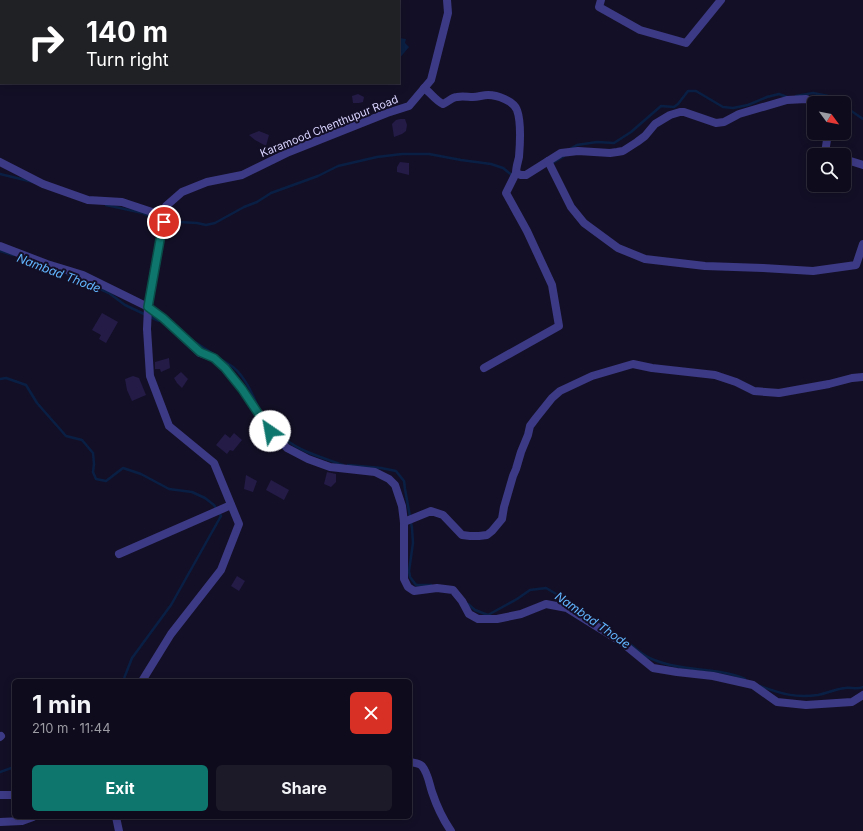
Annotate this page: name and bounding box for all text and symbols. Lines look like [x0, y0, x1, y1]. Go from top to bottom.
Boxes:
text: 140 m [86, 15, 168, 49]
icon: right [20, 16, 72, 68]
text: Turn right [86, 49, 169, 70]
street label: Karamood Chenthupur Road [258, 92, 400, 160]
north arrow [807, 96, 851, 140]
map controls [807, 96, 851, 192]
button: search [807, 148, 851, 192]
pin [147, 205, 181, 239]
icon: arrive [153, 211, 175, 233]
water label: Nambad Thode [15, 250, 103, 296]
position arrow [249, 410, 291, 452]
water label: Nambad Thode [552, 588, 634, 652]
text: 1 min [32, 690, 91, 719]
button: close [350, 692, 392, 734]
text: 210 m · 11:44 [32, 720, 111, 736]
button: Exit [32, 765, 208, 811]
button: Share [216, 765, 392, 811]

